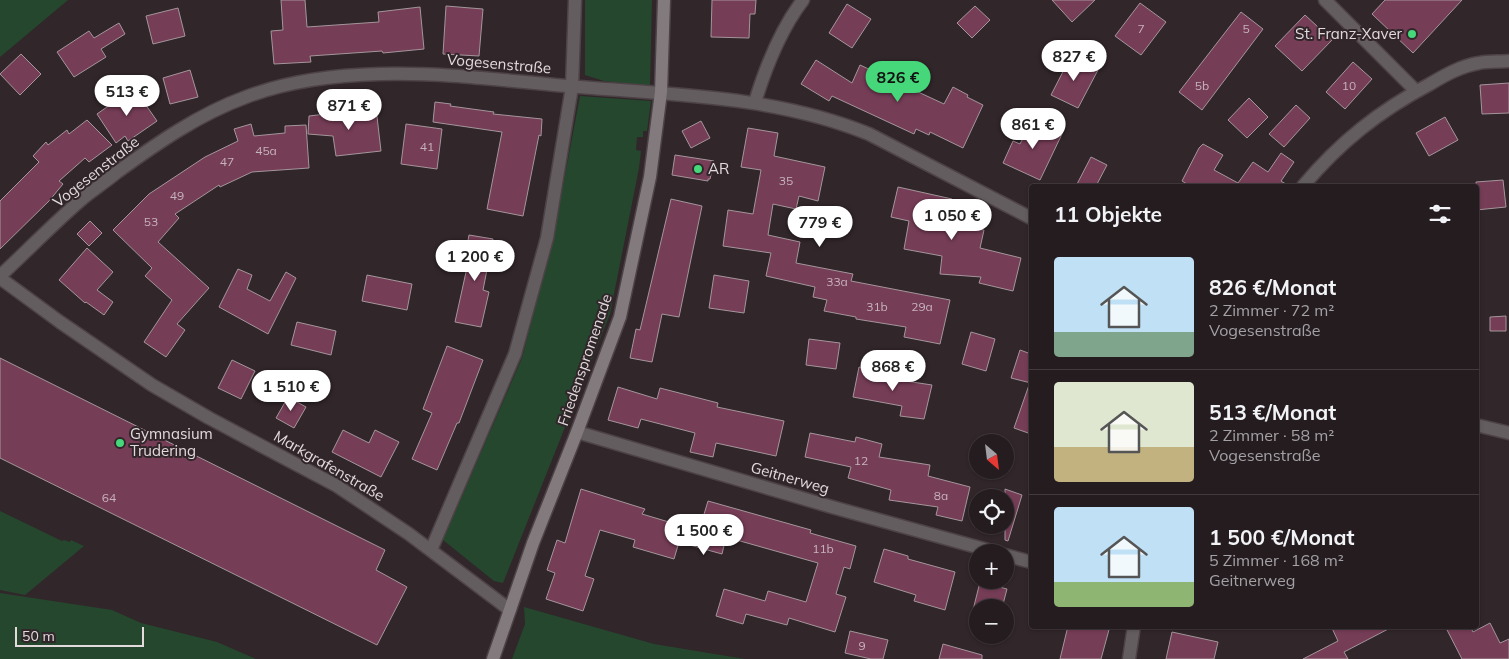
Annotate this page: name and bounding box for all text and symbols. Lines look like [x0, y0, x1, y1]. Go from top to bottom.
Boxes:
house number: 7 [1137, 21, 1145, 36]
house number: 5 [1242, 21, 1250, 36]
place label: St. Franz-Xaver [1295, 24, 1403, 43]
marker: St. Franz-Xaver [1406, 28, 1418, 40]
pin: 827 € [1039, 39, 1109, 82]
text: 827 € [1053, 46, 1095, 66]
street label: Vogesenstraße [446, 49, 552, 78]
pin: 826 € [863, 61, 933, 103]
text: 826 € [877, 67, 919, 87]
pin: 513 € [92, 74, 162, 117]
house number: 5b [1195, 78, 1209, 93]
house number: 10 [1342, 78, 1356, 93]
text: 513 € [106, 81, 148, 101]
pin: 871 € [314, 88, 384, 131]
text: 871 € [328, 95, 370, 115]
pin: 861 € [998, 108, 1068, 150]
text: 861 € [1012, 114, 1054, 134]
street label: Vogesenstraße [49, 132, 143, 211]
house number: 41 [420, 139, 434, 154]
house number: 45a [255, 143, 277, 158]
house number: 47 [220, 154, 234, 169]
place label: AR [708, 159, 729, 178]
marker: AR [692, 163, 704, 175]
house number: 35 [779, 173, 793, 188]
house number: 49 [170, 188, 184, 203]
pin: 1 050 € [906, 198, 998, 241]
icon: filters [1426, 200, 1454, 228]
text: 11 Objekte [1054, 201, 1162, 227]
text: 1 050 € [924, 205, 980, 225]
pin: 779 € [785, 206, 855, 248]
text: 779 € [799, 212, 841, 232]
house number: 53 [144, 214, 158, 229]
pin: 1 200 € [429, 240, 521, 282]
text: 1 200 € [447, 246, 503, 266]
house number: 33a [826, 274, 848, 289]
text: 826 €/Monat [1209, 274, 1336, 300]
icon: home [1094, 277, 1154, 337]
street label: Friedenspromenade [553, 291, 616, 428]
house number: 31b [866, 299, 888, 314]
house number: 29a [911, 299, 933, 314]
text: 2 Zimmer · 72 m² [1209, 300, 1334, 320]
text: Vogesenstraße [1209, 320, 1320, 340]
pin: 868 € [858, 350, 928, 392]
text: 868 € [872, 356, 914, 376]
pin: 1 510 € [245, 370, 337, 412]
text: 1 510 € [263, 376, 319, 396]
text: 513 €/Monat [1209, 399, 1336, 425]
icon: home [1094, 402, 1154, 462]
place label: Gymnasium Trudering [130, 424, 213, 460]
text: 2 Zimmer · 58 m² [1209, 425, 1334, 445]
street label: Markgrafenstraße [270, 426, 388, 505]
north arrow [969, 434, 1014, 479]
map controls [969, 434, 1014, 644]
marker: Gymnasium Trudering [114, 437, 126, 449]
text: Vogesenstraße [1209, 445, 1320, 465]
house number: 12 [854, 453, 868, 468]
street label: Geitnerweg [749, 457, 832, 498]
house number: 8a [934, 488, 948, 503]
button: locate [969, 489, 1014, 534]
house number: 64 [102, 490, 116, 505]
pin: 1 500 € [658, 514, 750, 556]
text: 1 500 € [676, 520, 732, 540]
text: 1 500 €/Monat [1209, 524, 1355, 550]
icon: home [1094, 527, 1154, 587]
house number: 11b [812, 541, 834, 556]
button: + [969, 544, 1014, 589]
text: 5 Zimmer · 168 m² [1209, 550, 1344, 570]
text: Geitnerweg [1209, 570, 1295, 590]
button: − [969, 599, 1014, 644]
scale bar [15, 624, 144, 647]
text: 50 m [22, 627, 55, 645]
house number: 9 [858, 638, 866, 653]

